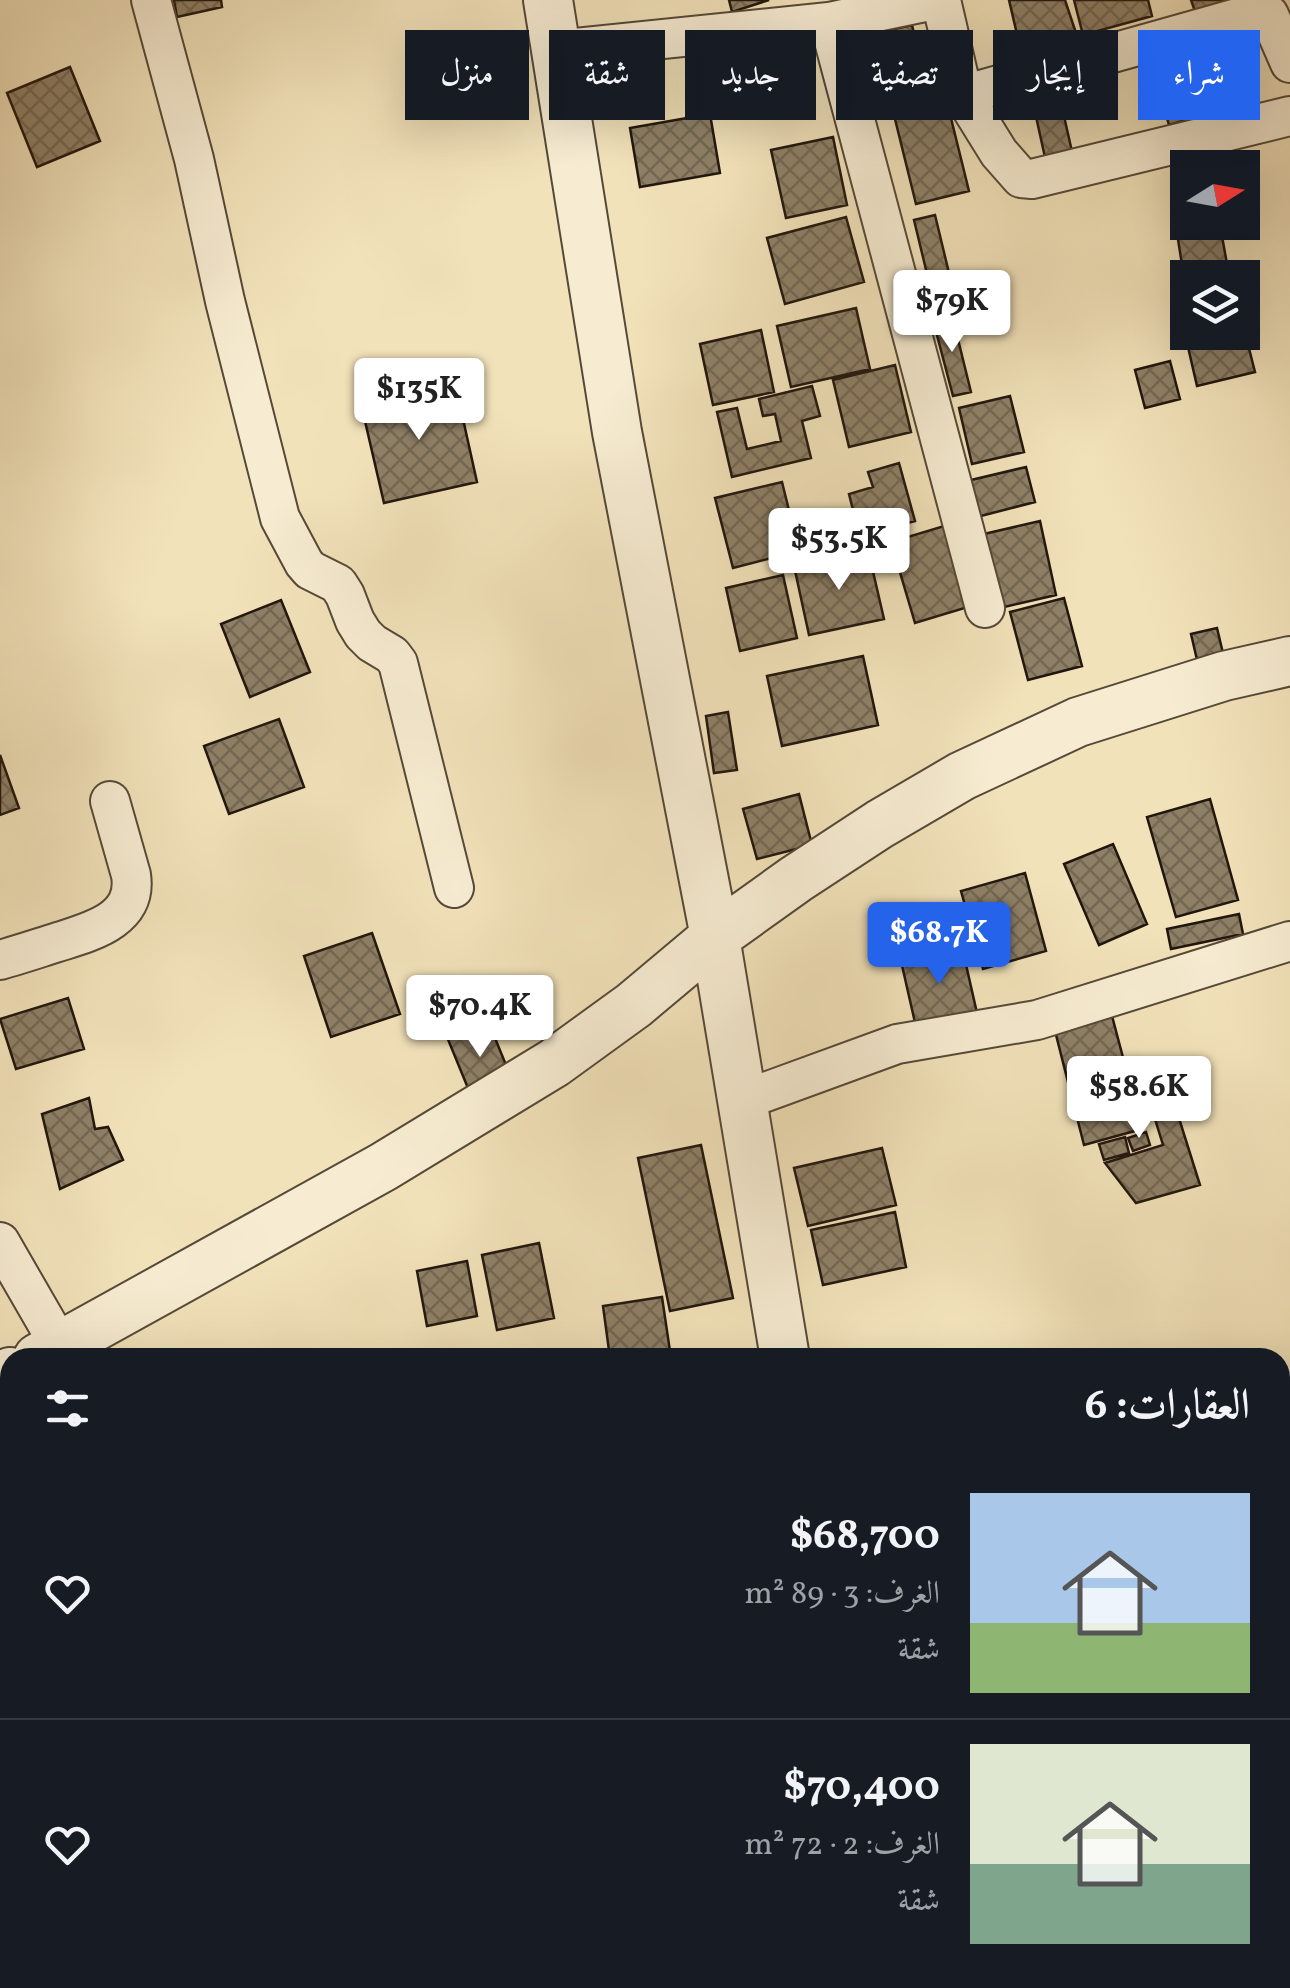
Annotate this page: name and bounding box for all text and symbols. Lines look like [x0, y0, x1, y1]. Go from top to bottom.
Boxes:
chip: منزل [405, 30, 529, 120]
chip: شقة [549, 30, 665, 120]
chip: جديد [685, 30, 816, 120]
chip: تصفية [836, 30, 973, 120]
chip: إيجار [993, 30, 1118, 120]
chip: شراء [1138, 30, 1260, 120]
north arrow [1170, 150, 1260, 240]
map controls [1170, 150, 1260, 350]
button: layers [1170, 260, 1260, 350]
pin: $79K [893, 270, 1011, 355]
text: $79K [915, 280, 989, 324]
pin: $135K [349, 358, 489, 443]
text: $135K [376, 368, 462, 412]
pin: $53.5K [758, 508, 920, 593]
text: $53.5K [791, 518, 887, 562]
pin: $68.7K [858, 902, 1020, 987]
text: $68.7K [890, 912, 988, 956]
pin: $70.4K [399, 975, 561, 1060]
text: $70.4K [428, 985, 532, 1029]
pin: $58.6K [1058, 1056, 1220, 1141]
text: $58.6K [1089, 1066, 1189, 1110]
text: العقارات: 6 [1085, 1378, 1250, 1437]
icon: filters [40, 1381, 95, 1436]
text: $68,700 [790, 1508, 940, 1567]
icon: home [1050, 1533, 1170, 1653]
icon: heart [40, 1566, 95, 1621]
text: الغرف: 3 · 89 m² [744, 1573, 940, 1617]
text: شقة [898, 1629, 940, 1673]
text: $70,400 [783, 1759, 940, 1818]
icon: home [1050, 1784, 1170, 1904]
icon: heart [40, 1817, 95, 1872]
text: الغرف: 2 · 72 m² [744, 1824, 940, 1868]
text: شقة [898, 1880, 940, 1924]

